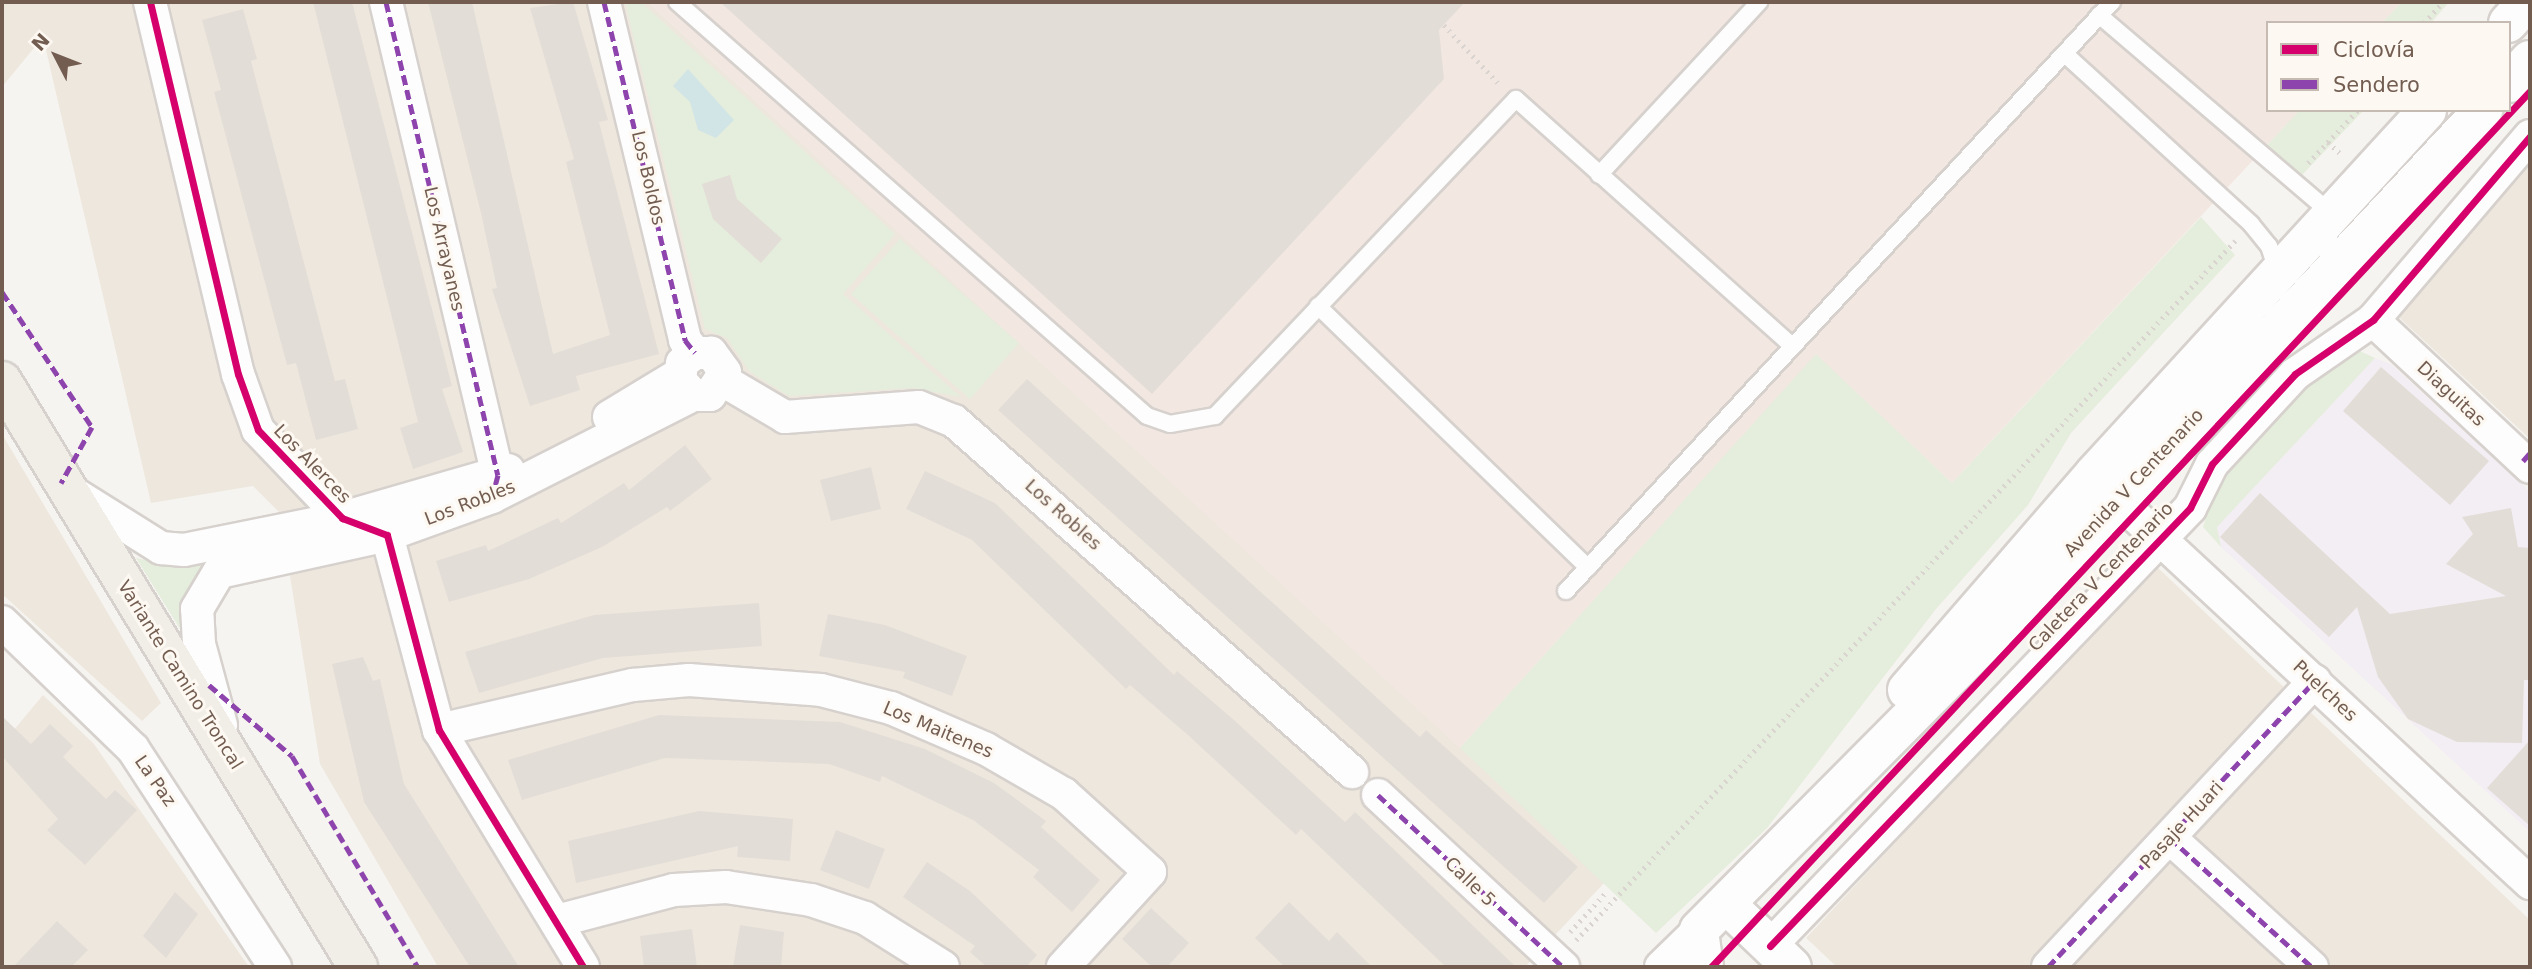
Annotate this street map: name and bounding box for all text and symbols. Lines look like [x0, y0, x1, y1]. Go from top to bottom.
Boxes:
north arrow [21, 21, 91, 91]
legend [2266, 21, 2511, 112]
text: N [27, 29, 54, 55]
text: Ciclovía [2333, 38, 2415, 62]
text: Sendero [2333, 73, 2420, 97]
street label: Los Boldos [627, 129, 669, 227]
street label: Los Arrayanes [419, 185, 469, 313]
street label: Diaguitas [2412, 357, 2490, 431]
street label: Avenida V Centenario [2060, 404, 2208, 562]
street label: Los Alerces [269, 420, 355, 508]
street label: Los Robles [1020, 475, 1106, 555]
street label: Los Robles [422, 476, 518, 530]
street label: Caletera V Centenario [2024, 498, 2178, 656]
street label: Variante Camino Troncal [113, 577, 247, 773]
street label: Puelches [2288, 656, 2362, 726]
street label: Los Maitenes [880, 697, 996, 763]
street label: La Paz [130, 751, 180, 811]
street label: Pasaje Huari [2136, 777, 2228, 873]
street label: Calle 5 [1440, 853, 1500, 911]

